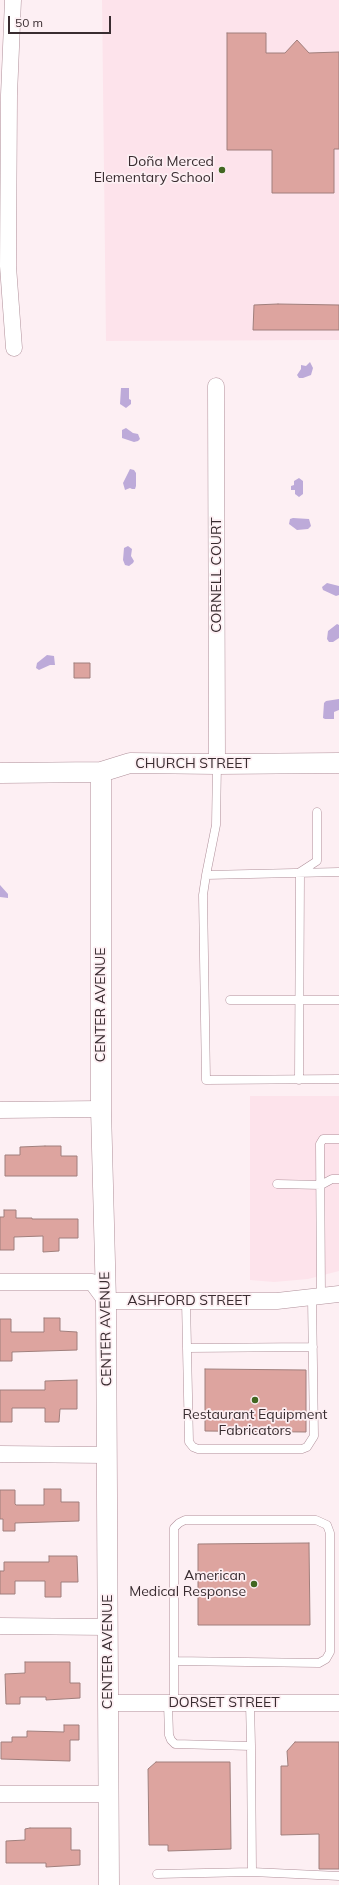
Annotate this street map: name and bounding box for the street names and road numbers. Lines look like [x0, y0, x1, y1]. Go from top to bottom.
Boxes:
street label: CORNELL COURT [209, 517, 225, 633]
street label: CHURCH STREET [135, 756, 251, 772]
street label: CENTER AVENUE [93, 948, 109, 1062]
street label: CENTER AVENUE [97, 1271, 115, 1387]
street label: ASHFORD STREET [127, 1293, 251, 1309]
street label: CENTER AVENUE [100, 1595, 116, 1709]
street label: DORSET STREET [168, 1695, 280, 1711]

